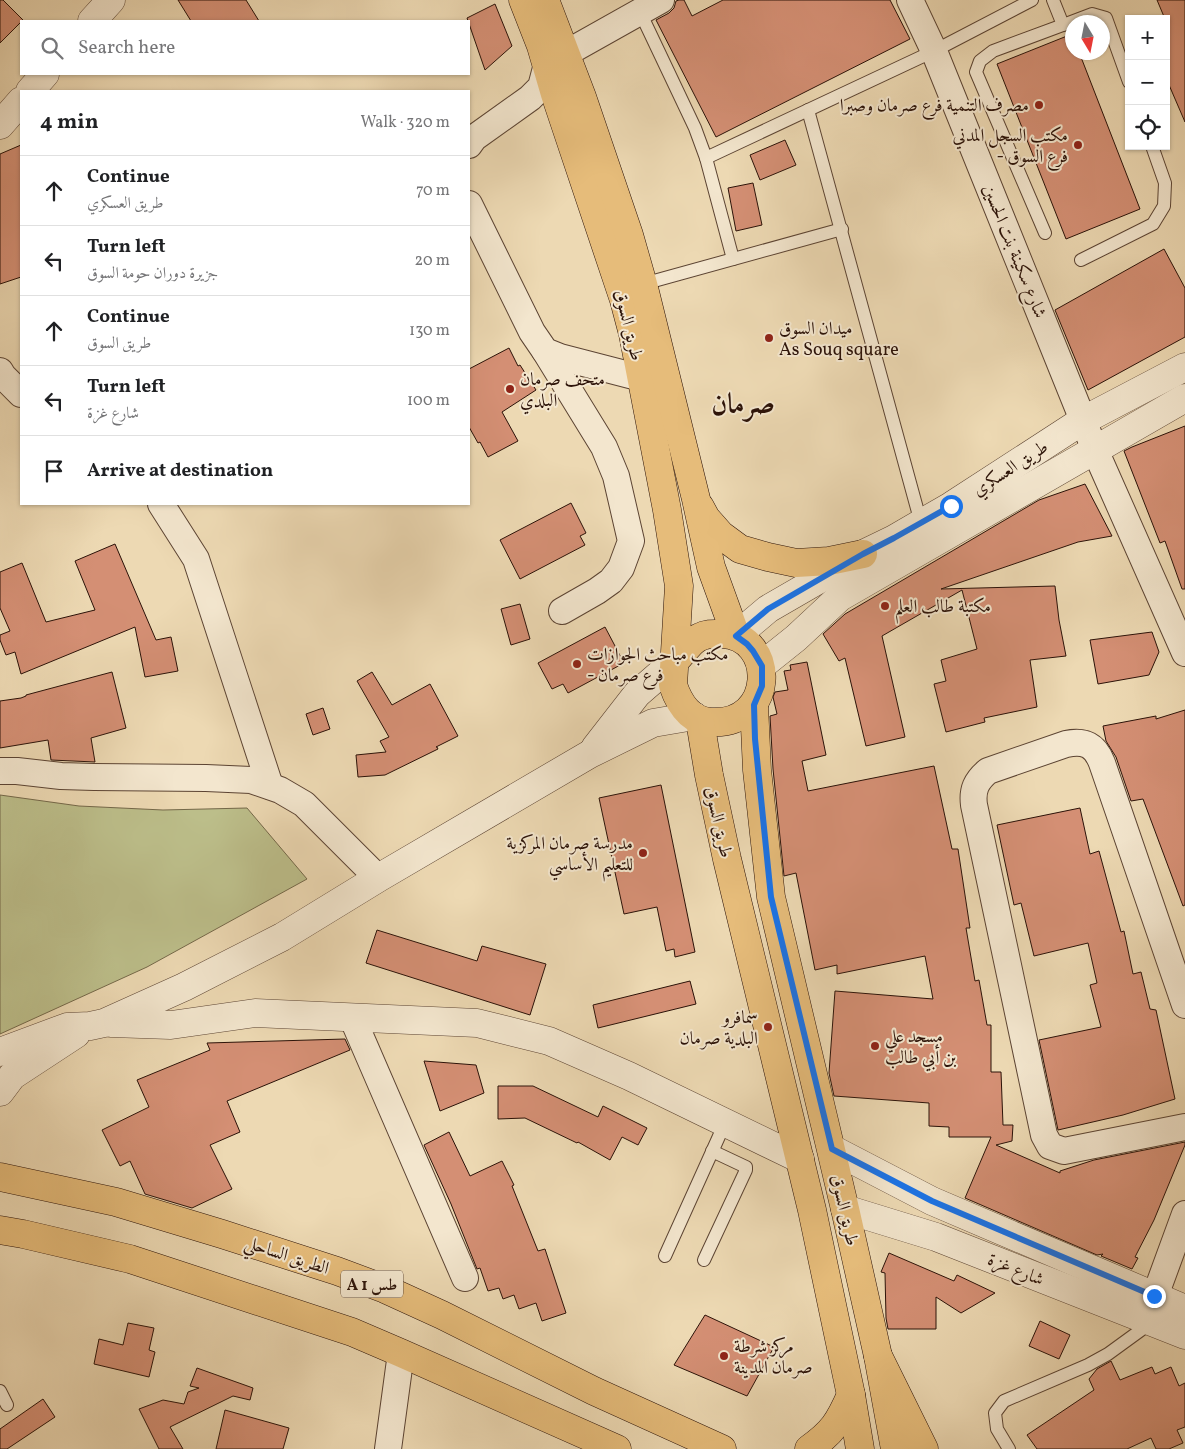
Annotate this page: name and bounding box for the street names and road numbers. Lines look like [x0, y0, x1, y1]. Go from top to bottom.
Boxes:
street label: شارع سكينة بنت الحسين [974, 181, 1052, 322]
street label: طريق السوق [607, 287, 648, 364]
street label: طريق العسكري [968, 435, 1054, 504]
street label: طريق السوق [697, 784, 738, 860]
street label: طريق السوق [823, 1172, 864, 1248]
street label: الطريق الساحلي [240, 1231, 332, 1285]
street label: شارع غزة [983, 1248, 1047, 1294]
road number: A 1 طس [341, 1270, 403, 1298]

